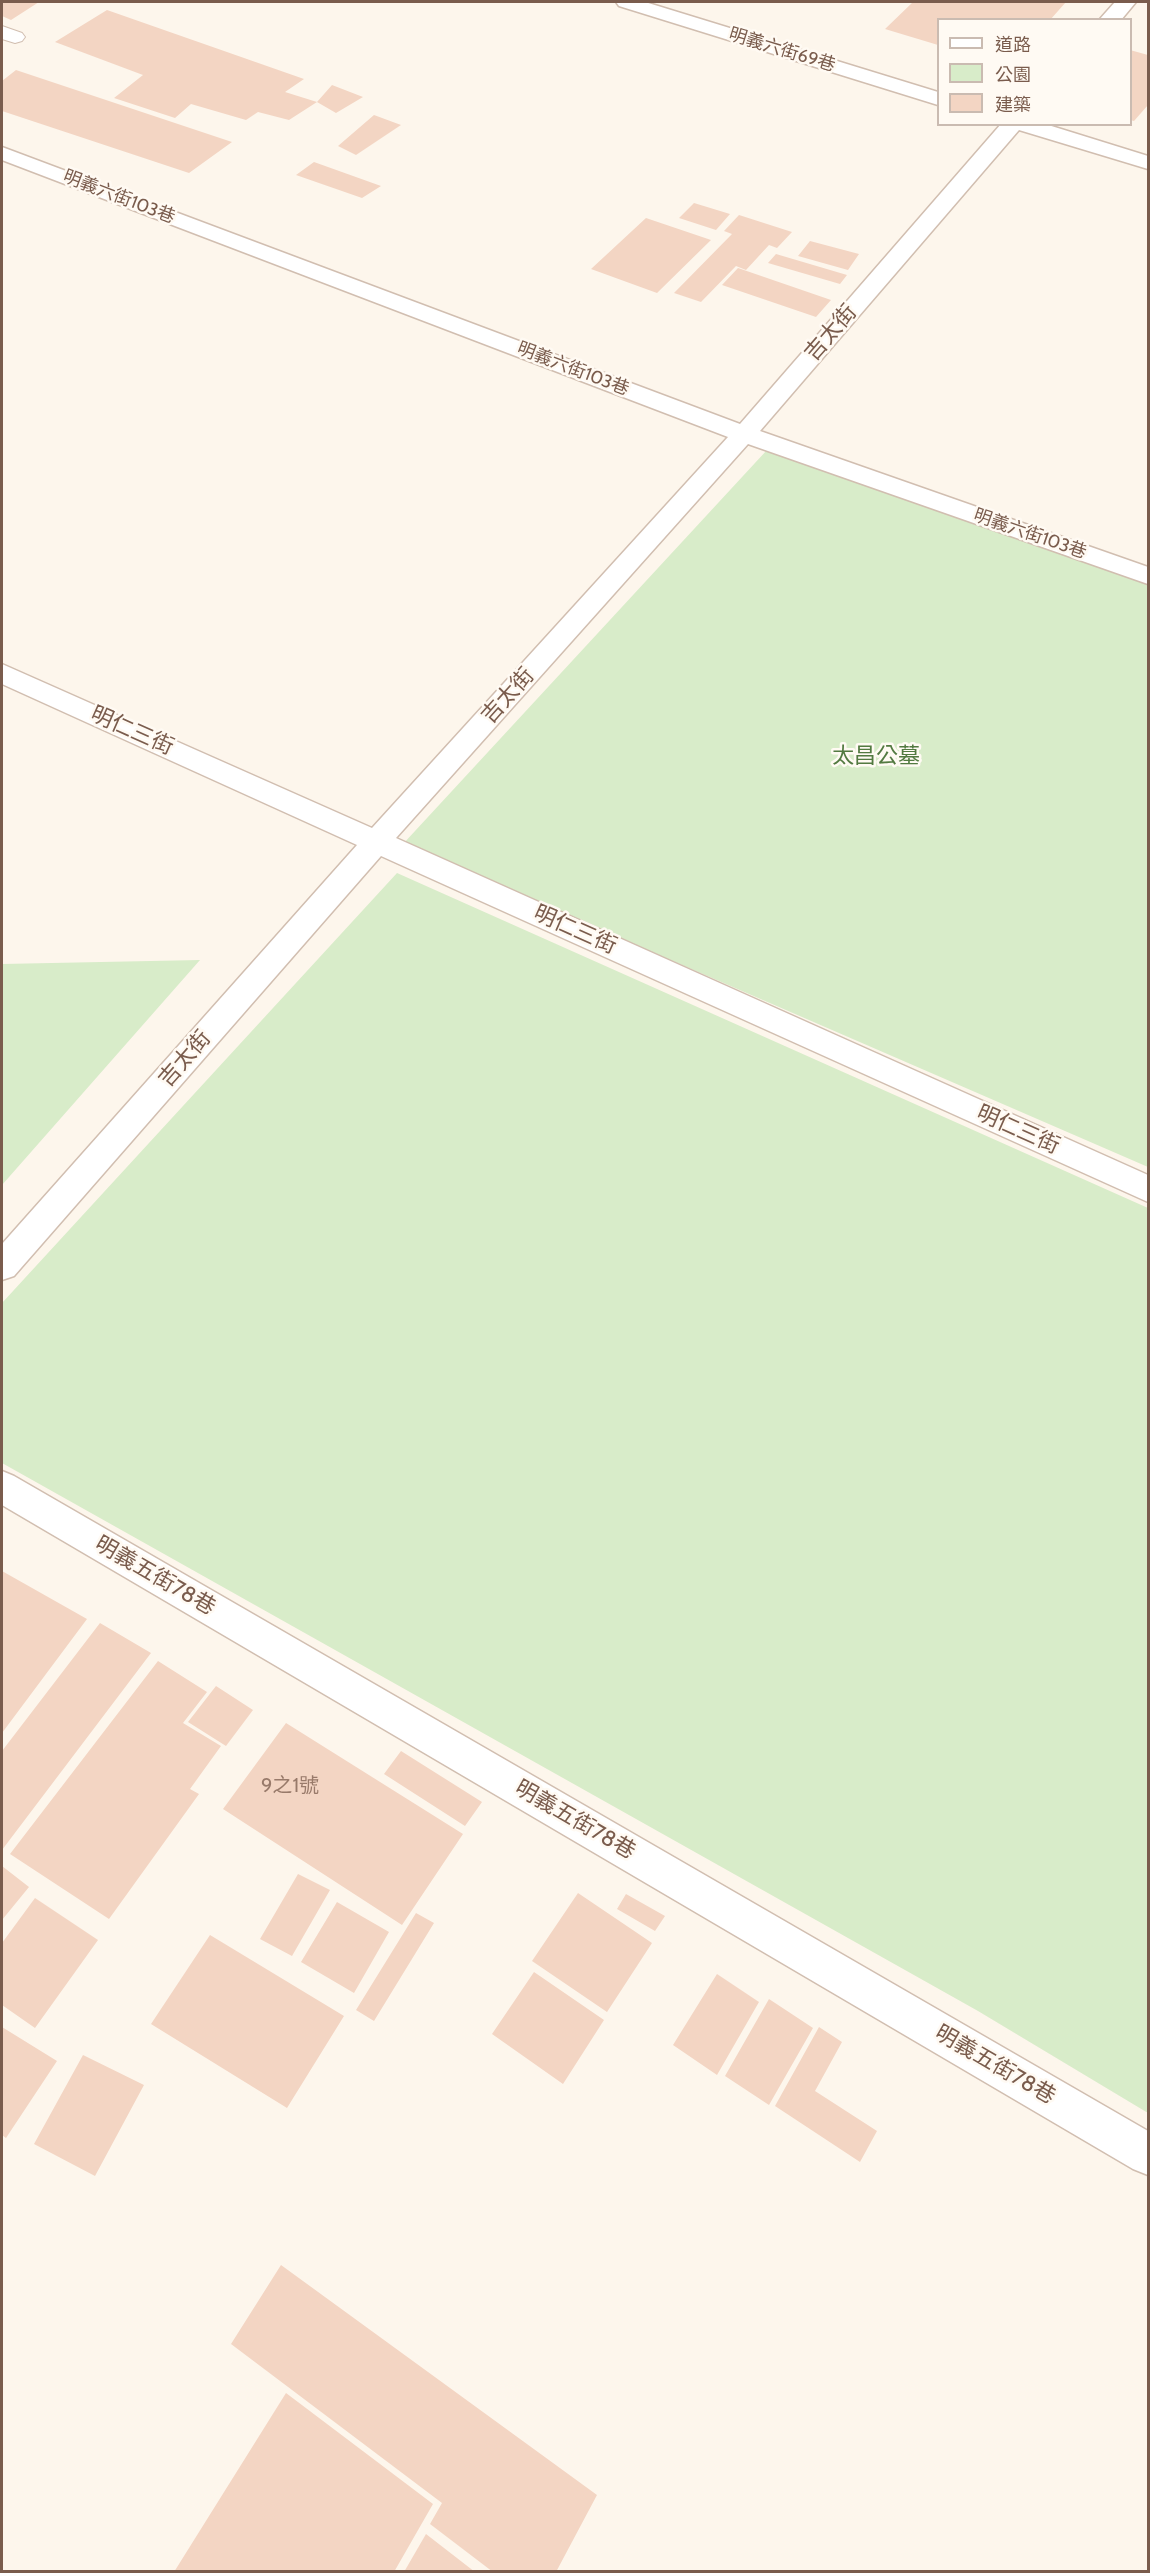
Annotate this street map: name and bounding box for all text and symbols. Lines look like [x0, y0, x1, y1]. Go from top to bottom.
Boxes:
legend [937, 18, 1132, 126]
street label: 明義六街69巷 [726, 24, 838, 76]
text: 道路 [995, 34, 1031, 56]
text: 公園 [995, 64, 1031, 86]
text: 建築 [995, 94, 1031, 116]
street label: 明義六街103巷 [60, 166, 178, 228]
street label: 吉太街 [799, 299, 863, 367]
street label: 明義六街103巷 [514, 338, 632, 400]
street label: 明義六街103巷 [971, 505, 1089, 563]
street label: 吉太街 [476, 663, 540, 729]
street label: 明仁三街 [86, 701, 178, 761]
park label: 太昌公墓 [832, 744, 920, 770]
street label: 明仁三街 [529, 900, 621, 960]
street label: 吉太街 [153, 1025, 217, 1093]
street label: 明仁三街 [972, 1100, 1064, 1160]
street label: 明義五街78巷 [90, 1531, 220, 1621]
house number: 9之1號 [261, 1774, 319, 1798]
street label: 明義五街78巷 [510, 1775, 640, 1865]
street label: 明義五街78巷 [930, 2020, 1060, 2110]

